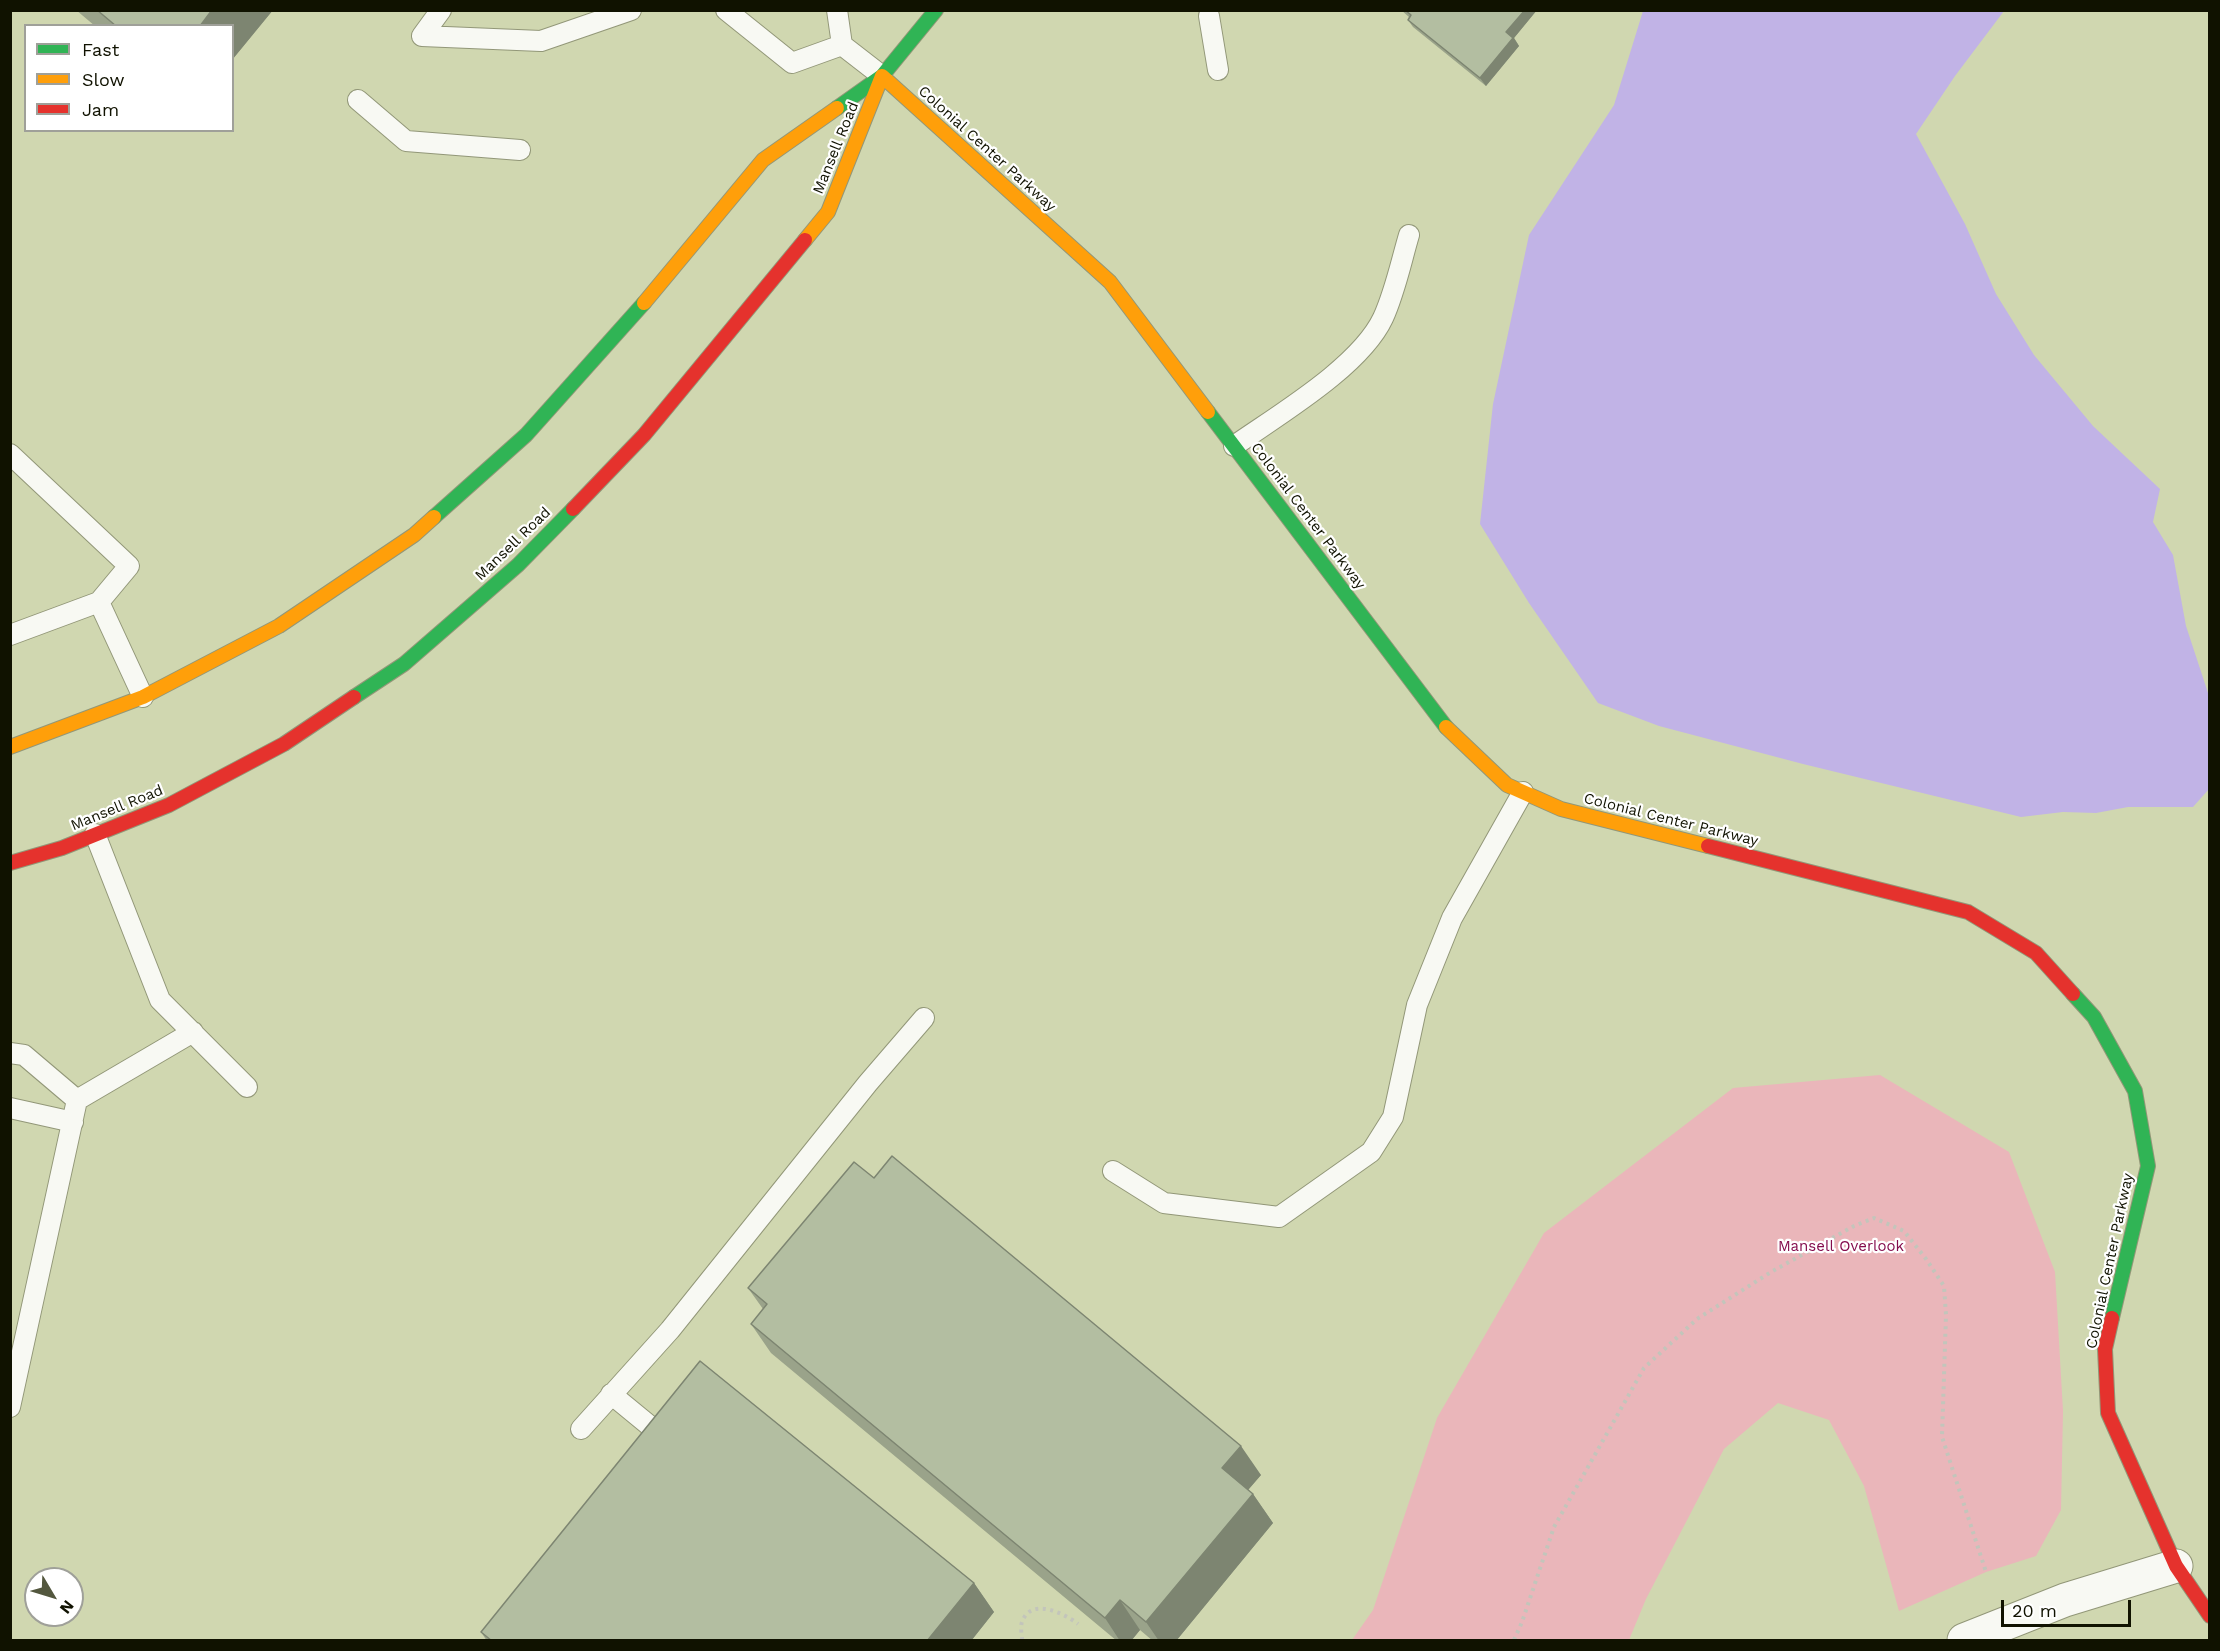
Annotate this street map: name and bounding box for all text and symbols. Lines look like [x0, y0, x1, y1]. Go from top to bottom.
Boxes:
legend [24, 24, 234, 132]
text: Fast [82, 39, 119, 60]
text: Slow [82, 69, 125, 90]
street label: Colonial Center Parkway [914, 82, 1060, 216]
text: Jam [82, 99, 119, 120]
street label: Mansell Road [809, 99, 863, 197]
street label: Colonial Center Parkway [1247, 439, 1369, 593]
street label: Mansell Road [472, 503, 554, 585]
street label: Mansell Road [68, 781, 166, 835]
street label: Colonial Center Parkway [1582, 790, 1760, 850]
street label: Colonial Center Parkway [2083, 1172, 2137, 1350]
park label: Mansell Overlook [1778, 1238, 1904, 1256]
north arrow [24, 1567, 84, 1627]
scale bar [2004, 1588, 2134, 1626]
text: N [56, 1597, 78, 1618]
text: 20 m [2012, 1600, 2057, 1621]

